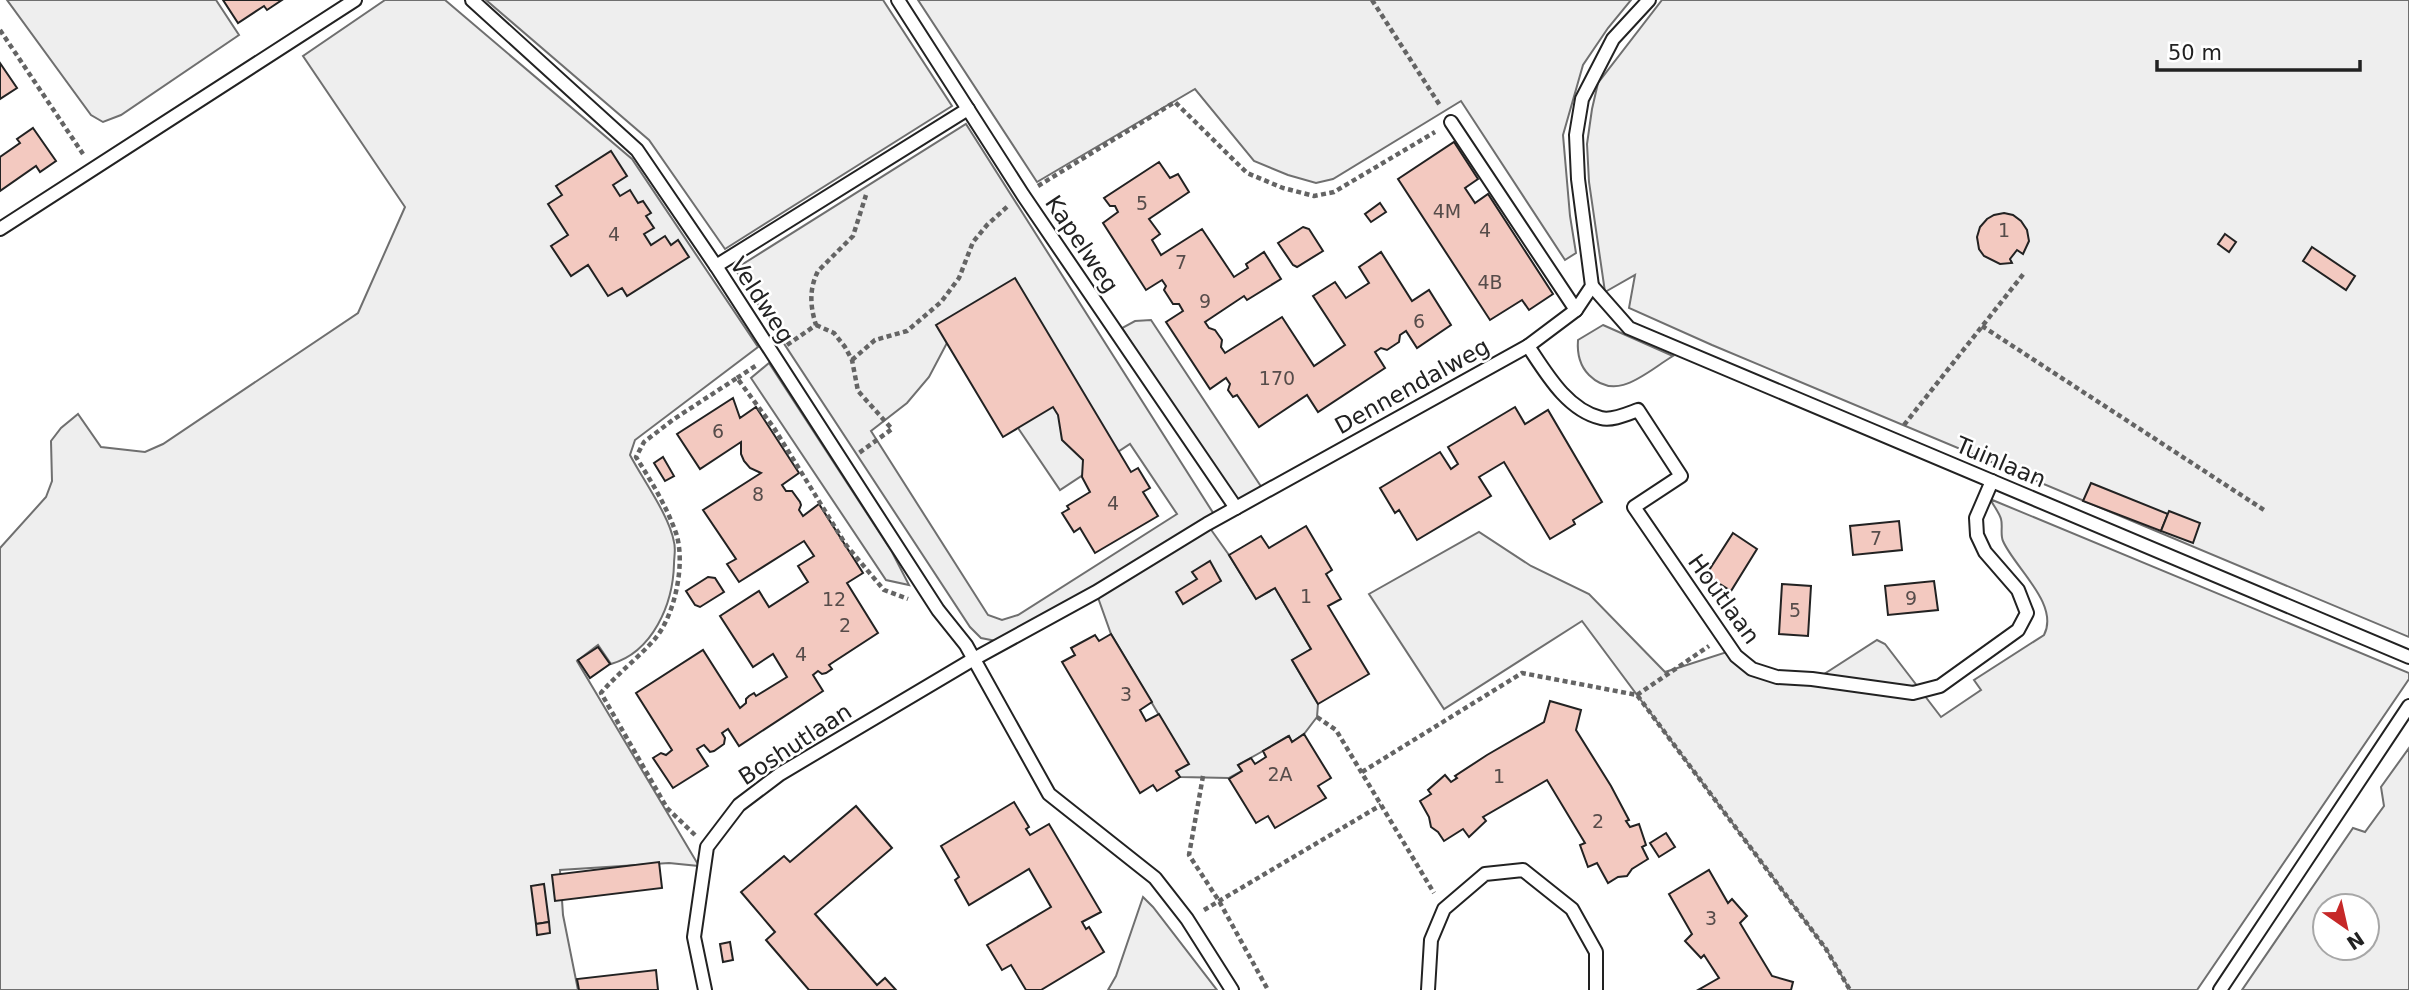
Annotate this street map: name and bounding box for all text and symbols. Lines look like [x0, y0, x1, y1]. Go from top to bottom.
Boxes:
scale bar [2157, 28, 2360, 72]
text: 50 m [2168, 41, 2222, 65]
street label: Kapelweg [1040, 191, 1124, 297]
house number: 5 [1136, 192, 1148, 214]
house number: 4M [1433, 200, 1461, 222]
house number: 4 [1479, 219, 1491, 241]
house number: 1 [1998, 219, 2010, 241]
house number: 4 [608, 223, 620, 245]
house number: 7 [1175, 251, 1187, 273]
street label: Veldweg [725, 252, 799, 348]
house number: 4B [1477, 271, 1503, 293]
house number: 9 [1199, 290, 1211, 312]
house number: 6 [1413, 310, 1425, 332]
street label: Dennendalweg [1330, 333, 1494, 439]
house number: 170 [1259, 367, 1295, 389]
house number: 6 [712, 420, 724, 442]
street label: Tuinlaan [1951, 431, 2050, 493]
house number: 8 [752, 483, 764, 505]
house number: 4 [1107, 492, 1119, 514]
house number: 7 [1870, 527, 1882, 549]
street label: Houtlaan [1683, 549, 1765, 649]
house number: 1 [1300, 585, 1312, 607]
house number: 9 [1905, 587, 1917, 609]
house number: 12 [822, 588, 846, 610]
house number: 5 [1789, 599, 1801, 621]
house number: 2 [839, 614, 851, 636]
house number: 4 [795, 643, 807, 665]
house number: 3 [1120, 683, 1132, 705]
street label: Boshutlaan [734, 698, 856, 790]
house number: 2A [1267, 763, 1293, 785]
house number: 1 [1493, 765, 1505, 787]
house number: 2 [1592, 810, 1604, 832]
north arrow [2311, 892, 2381, 962]
house number: 3 [1705, 907, 1717, 929]
text: N [2343, 928, 2368, 955]

